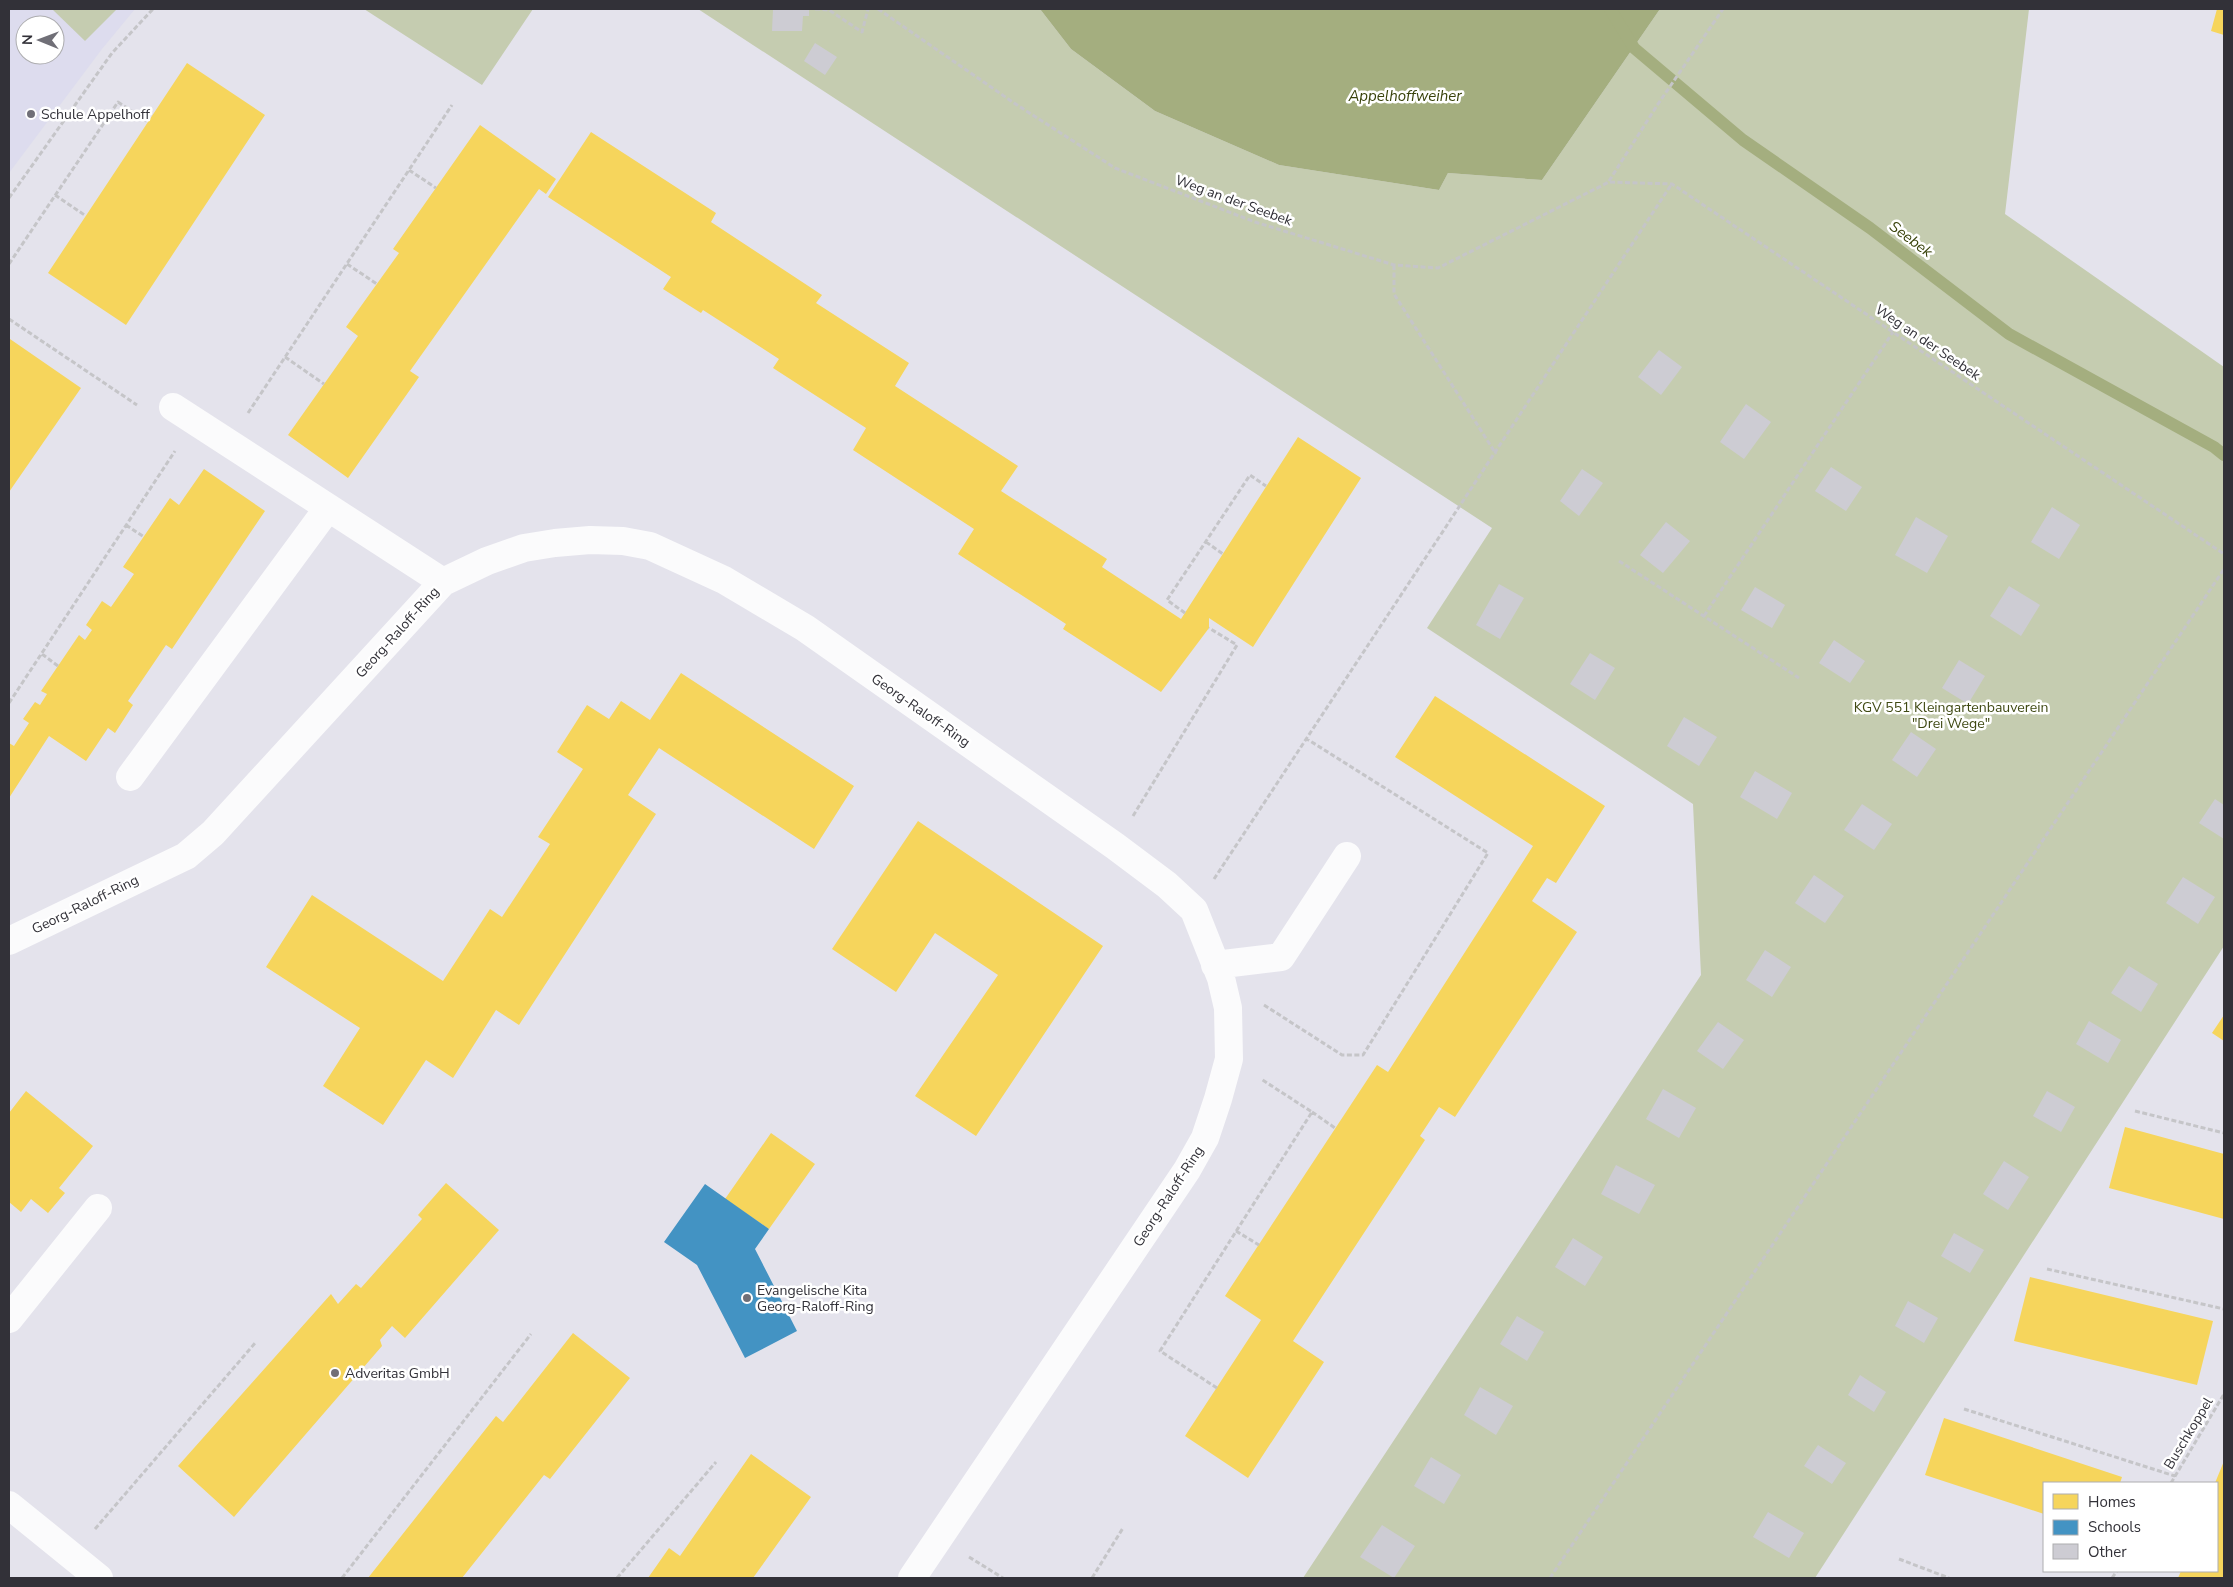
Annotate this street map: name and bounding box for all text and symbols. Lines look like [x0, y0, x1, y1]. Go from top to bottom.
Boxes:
north arrow [15, 15, 65, 65]
text: N [18, 34, 37, 45]
water label: Appelhoffweiher [1347, 86, 1462, 106]
place label: Schule Appelhoff [41, 105, 150, 124]
marker: Schule Appelhoff [25, 108, 37, 120]
street label: Weg an der Seebek [1173, 170, 1296, 231]
water label: Seebek [1885, 216, 1937, 262]
street label: Weg an der Seebek [1871, 300, 1985, 385]
street label: Georg-Raloff-Ring [351, 583, 443, 682]
street label: Georg-Raloff-Ring [867, 669, 974, 752]
park label: KGV 551 Kleingartenbauverein "Drei Wege" [1854, 698, 2048, 733]
street label: Georg-Raloff-Ring [29, 870, 142, 939]
street label: Georg-Raloff-Ring [1129, 1142, 1208, 1250]
place label: Evangelische Kita Georg-Raloff-Ring [757, 1281, 874, 1316]
marker: Evangelische Kita Georg-Raloff-Ring [741, 1292, 753, 1304]
place label: Adveritas GmbH [345, 1364, 450, 1383]
marker: Adveritas GmbH [329, 1367, 341, 1379]
street label: Buschkoppel [2159, 1393, 2218, 1473]
legend [2043, 1482, 2218, 1572]
text: Homes [2088, 1492, 2136, 1512]
text: Schools [2088, 1517, 2141, 1537]
text: Other [2088, 1542, 2127, 1562]

